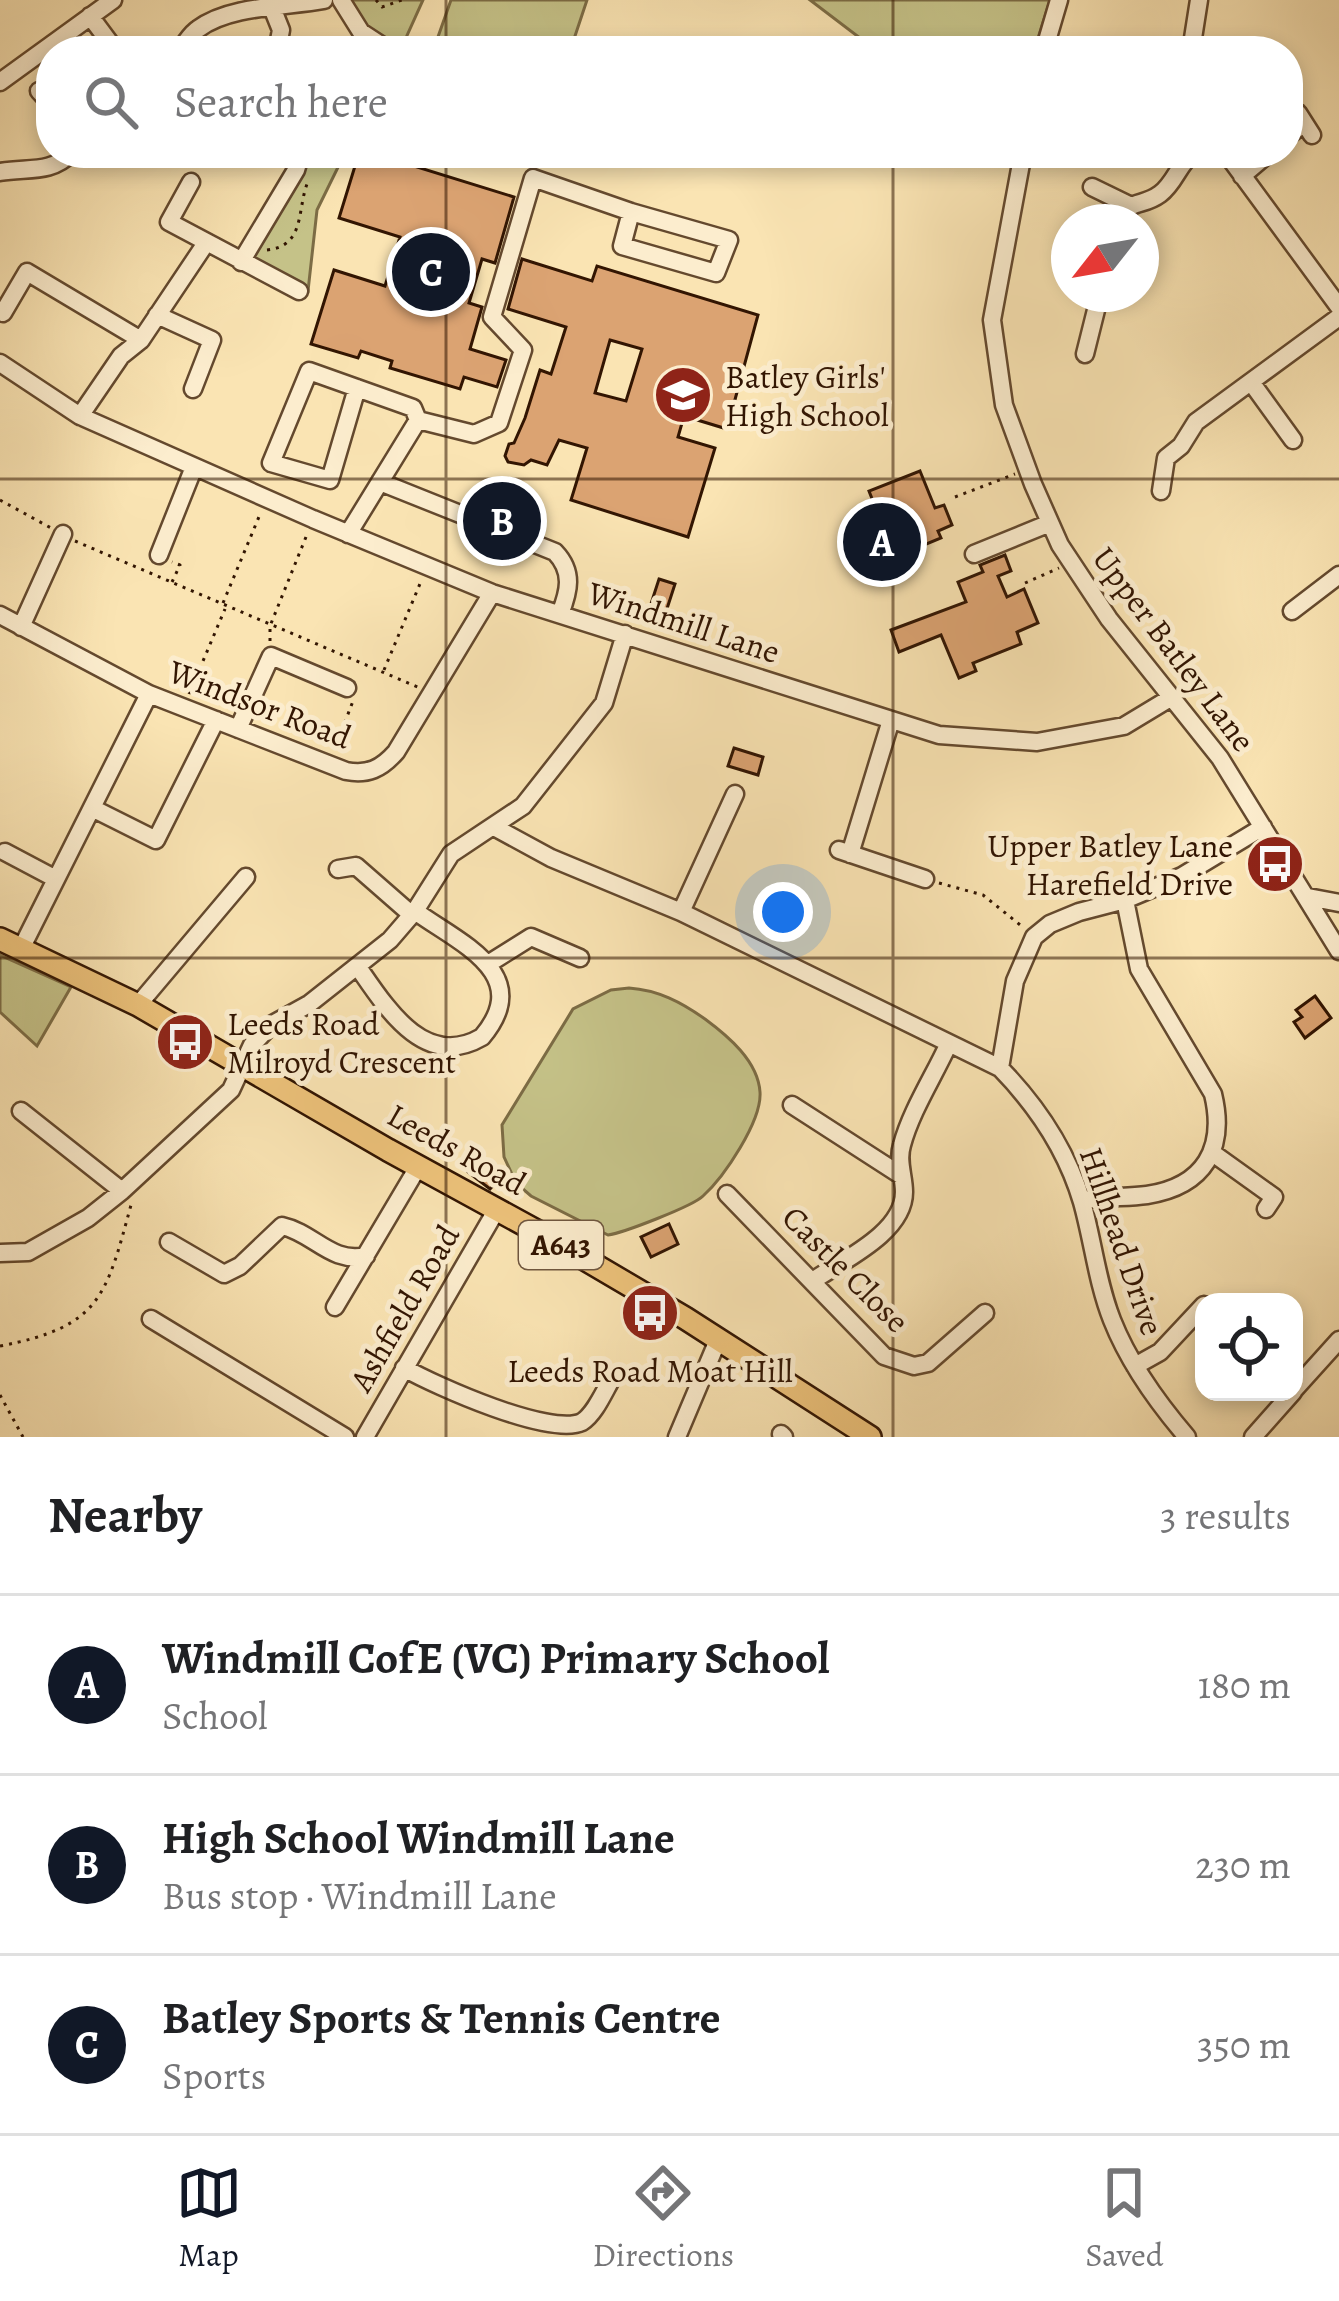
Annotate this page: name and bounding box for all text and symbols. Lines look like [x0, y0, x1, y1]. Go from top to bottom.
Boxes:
search box [36, 36, 1303, 168]
icon: search [78, 69, 144, 135]
text: Search here [174, 71, 388, 133]
north arrow [1051, 204, 1159, 312]
pin: C [392, 227, 470, 317]
place label: Batley Girls' High School [725, 354, 889, 437]
school or university icon: Batley Girls' High School [652, 364, 714, 426]
pin: B [463, 476, 541, 566]
pin: A [843, 497, 921, 587]
street label: Upper Batley Lane [1082, 537, 1266, 761]
street label: Windmill Lane [581, 570, 786, 674]
street label: Windsor Road [161, 648, 358, 760]
place label: Upper Batley Lane Harefield Drive [987, 823, 1233, 906]
bus stop icon: Upper Batley Lane Harefield Drive [1244, 833, 1306, 895]
your location [753, 882, 813, 942]
place label: Leeds Road Milroyd Crescent [227, 1001, 456, 1084]
bus stop icon: Leeds Road Milroyd Crescent [154, 1011, 216, 1073]
street label: Leeds Road [379, 1092, 535, 1206]
street label: Hillhead Drive [1069, 1141, 1175, 1341]
street label: Castle Close [773, 1196, 919, 1342]
street label: Ashfield Road [338, 1216, 470, 1400]
road number: A643 [519, 1221, 603, 1269]
bus stop icon: Leeds Road Moat Hill [619, 1282, 681, 1344]
map controls [1195, 1293, 1303, 1401]
button: locate [1195, 1293, 1303, 1401]
place label: Leeds Road Moat Hill [507, 1348, 793, 1393]
text: Nearby [48, 1480, 202, 1550]
text: 3 results [1160, 1489, 1291, 1542]
text: Windmill CofE (VC) Primary School [162, 1627, 830, 1689]
text: A [75, 1658, 99, 1711]
text: 180 m [1198, 1658, 1291, 1711]
text: School [162, 1689, 268, 1742]
text: High School Windmill Lane [162, 1807, 675, 1869]
text: B [75, 1838, 99, 1891]
text: 230 m [1195, 1838, 1291, 1891]
text: Bus stop · Windmill Lane [162, 1869, 557, 1922]
text: Batley Sports & Tennis Centre [162, 1987, 721, 2049]
text: C [75, 2018, 99, 2071]
text: 350 m [1197, 2018, 1291, 2071]
text: Sports [162, 2049, 266, 2102]
tab: Map [176, 2160, 242, 2277]
tab: Directions [593, 2160, 734, 2277]
tab: Saved [1085, 2160, 1163, 2277]

